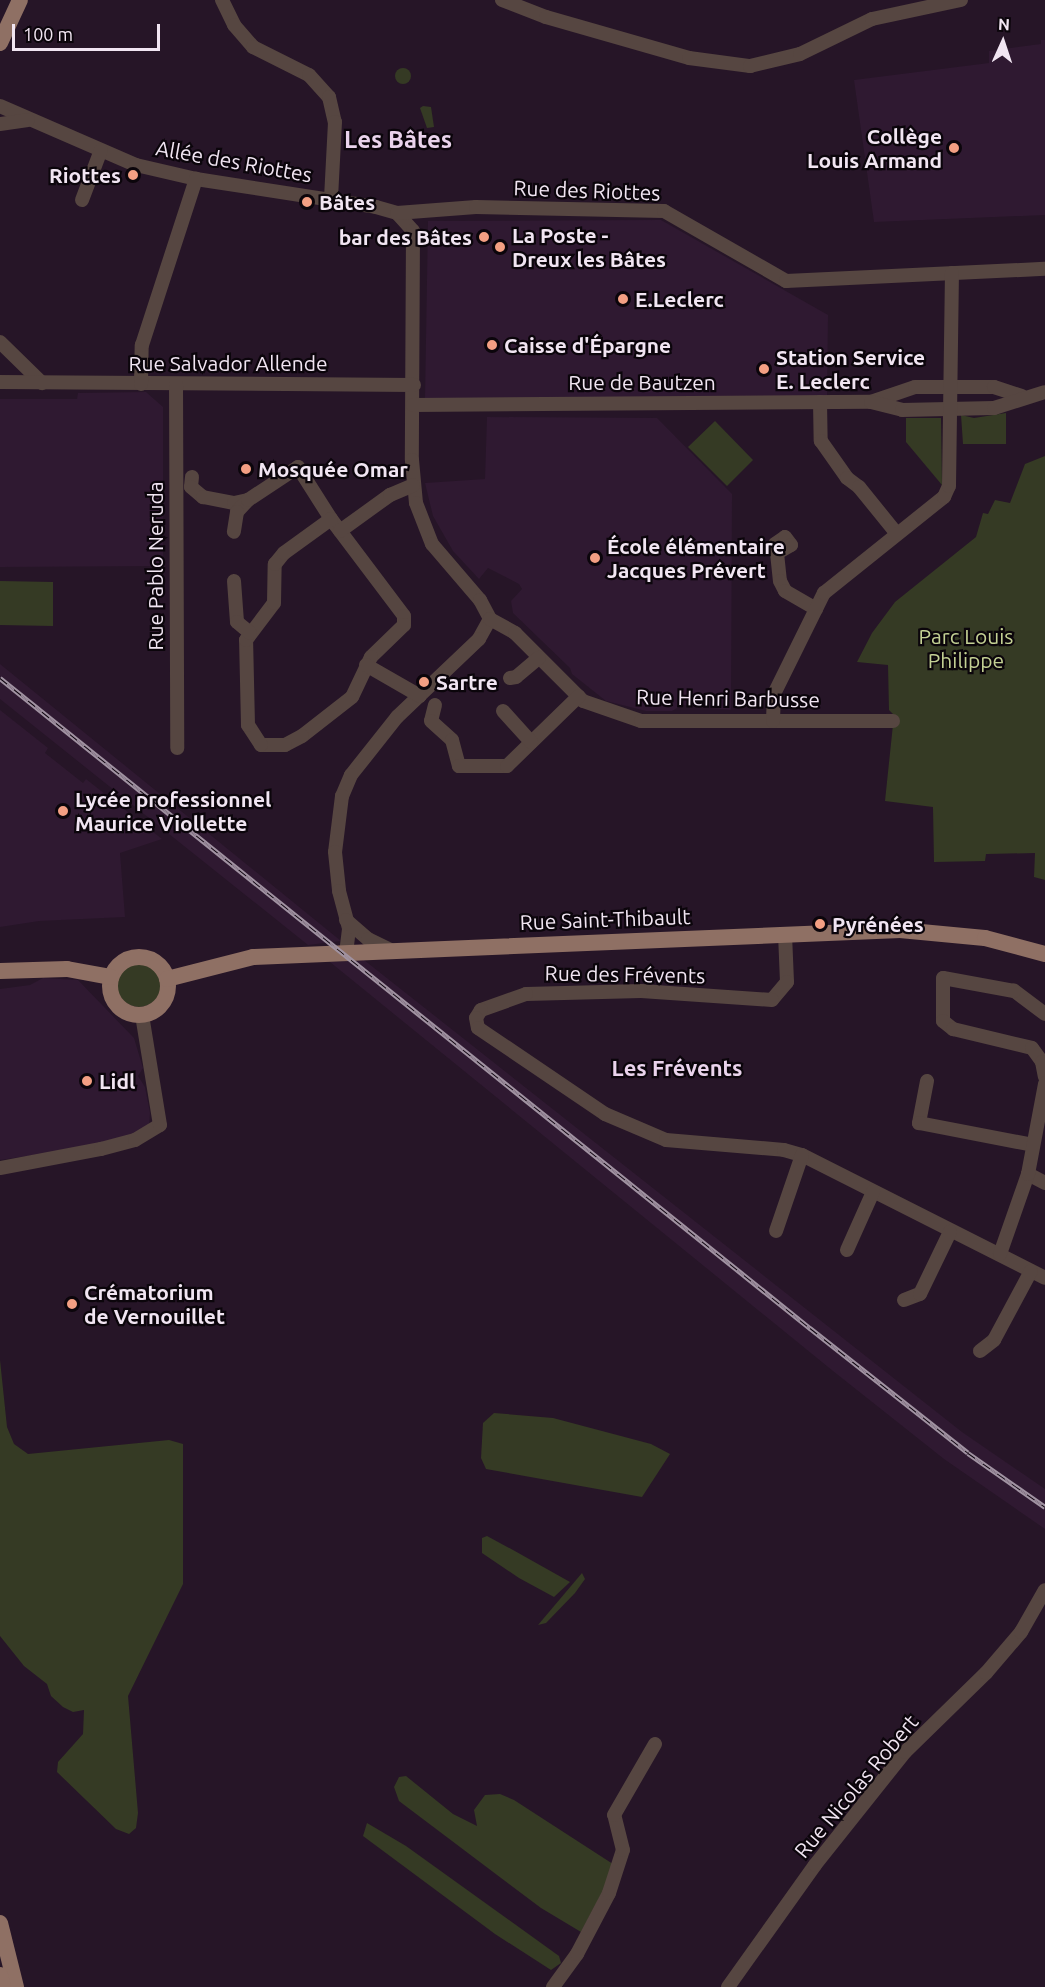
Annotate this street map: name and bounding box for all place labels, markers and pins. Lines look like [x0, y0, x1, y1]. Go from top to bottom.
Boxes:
place label: Collège Louis Armand [807, 123, 942, 173]
marker: Collège Louis Armand [947, 141, 961, 155]
place label: Riottes [49, 162, 121, 188]
marker: Riottes [126, 168, 140, 182]
place label: Bâtes [319, 189, 375, 215]
marker: Bâtes [300, 195, 314, 209]
place label: La Poste - Dreux les Bâtes [512, 222, 666, 272]
place label: bar des Bâtes [339, 224, 472, 250]
marker: bar des Bâtes [477, 230, 491, 244]
marker: La Poste - Dreux les Bâtes [493, 240, 507, 254]
place label: E.Leclerc [635, 286, 724, 312]
marker: E.Leclerc [616, 292, 630, 306]
place label: Caisse d'Épargne [504, 332, 671, 358]
marker: Caisse d'Épargne [485, 338, 499, 352]
place label: Station Service E. Leclerc [776, 344, 925, 394]
marker: Station Service E. Leclerc [757, 362, 771, 376]
place label: Mosquée Omar [258, 456, 408, 482]
marker: Mosquée Omar [239, 462, 253, 476]
place label: École élémentaire Jacques Prévert [607, 533, 785, 583]
marker: École élémentaire Jacques Prévert [588, 551, 602, 565]
place label: Sartre [436, 669, 498, 695]
marker: Sartre [417, 675, 431, 689]
place label: Lycée professionnel Maurice Viollette [75, 786, 271, 836]
marker: Lycée professionnel Maurice Viollette [56, 804, 70, 818]
place label: Pyrénées [832, 911, 924, 937]
marker: Pyrénées [813, 917, 827, 931]
place label: Lidl [99, 1068, 135, 1094]
marker: Lidl [80, 1074, 94, 1088]
place label: Crématorium de Vernouillet [84, 1279, 225, 1329]
marker: Crématorium de Vernouillet [65, 1297, 79, 1311]

